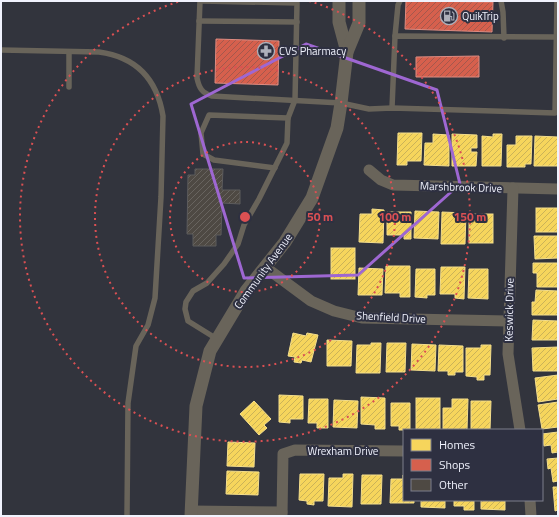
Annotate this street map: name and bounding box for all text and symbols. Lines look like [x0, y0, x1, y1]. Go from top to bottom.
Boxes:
fuel station icon: QuikTrip [439, 6, 459, 26]
place label: QuikTrip [462, 8, 499, 24]
pharmacy icon: CVS Pharmacy [256, 41, 276, 61]
place label: CVS Pharmacy [279, 43, 347, 59]
street label: Marshbrook Drive [420, 178, 503, 196]
text: 50 m [307, 207, 333, 226]
text: 100 m [379, 207, 411, 226]
text: 150 m [454, 207, 486, 226]
centre of rings [238, 210, 252, 224]
street label: Community Avenue [230, 229, 296, 312]
street label: Keswick Drive [500, 277, 518, 342]
street label: Shenfield Drive [356, 307, 427, 327]
legend [403, 429, 543, 501]
text: Homes [439, 435, 475, 454]
street label: Wrexham Drive [308, 443, 379, 459]
text: Shops [439, 455, 471, 474]
text: Other [439, 475, 468, 494]

